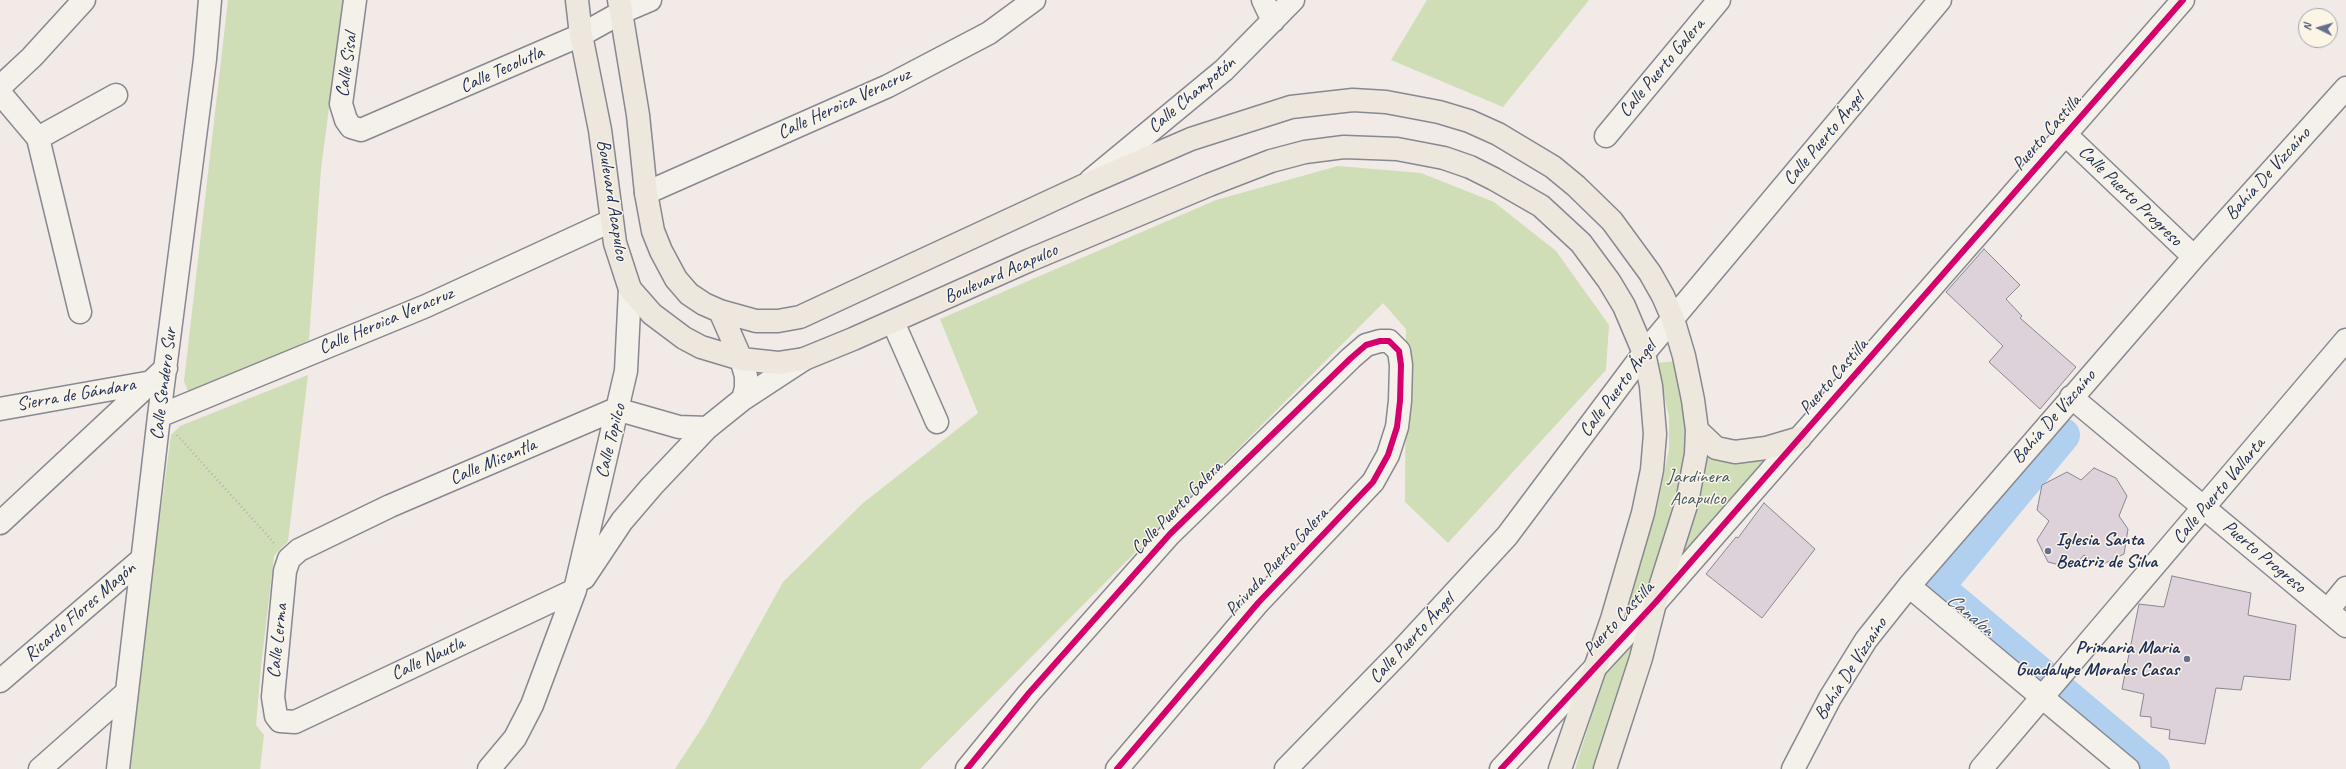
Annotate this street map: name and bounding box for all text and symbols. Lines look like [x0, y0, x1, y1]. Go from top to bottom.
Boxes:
north arrow [2298, 8, 2338, 48]
street label: Calle Puerto Galera [1614, 14, 1710, 122]
text: N [2300, 23, 2314, 31]
street label: Calle Sisal [331, 31, 363, 99]
street label: Calle Tecolutla [457, 41, 547, 99]
street label: Calle Champotón [1143, 52, 1241, 138]
street label: Calle Heroica Veracruz [774, 63, 914, 145]
street label: Calle Puerto Ángel [1778, 88, 1870, 190]
street label: Puerto Castilla [2008, 90, 2086, 176]
street label: Bahía De Vizcaíno [2220, 123, 2316, 225]
street label: Boulevard Acapulco [591, 138, 633, 262]
street label: Calle Puerto Progreso [2073, 141, 2187, 251]
street label: Boulevard Acapulco [941, 239, 1061, 309]
street label: Calle Heroica Veracruz [315, 282, 457, 360]
street label: Calle Sendero Sur [146, 327, 182, 441]
street label: Puerto Castilla [1795, 334, 1873, 420]
street label: Calle Puerto Ángel [1574, 336, 1662, 442]
street label: Bahía De Vizcaíno [2007, 365, 2101, 469]
street label: Sierra de Gándara [15, 373, 137, 417]
street label: Calle Topilco [591, 401, 631, 481]
street label: Calle Puerto Vallarta [2168, 433, 2270, 549]
street label: Calle Misantla [446, 434, 540, 490]
street label: Calle Puerto Galera [1126, 456, 1228, 560]
park label: Jardinera Acapulco [1667, 466, 1729, 510]
street label: Privada Puerto Galera [1221, 503, 1333, 621]
street label: Puerto Progreso [2218, 516, 2310, 598]
place label: Iglesia Santa Beatriz de Silva [2056, 529, 2157, 573]
marker: Iglesia Santa Beatriz de Silva [2043, 546, 2053, 556]
street label: Ricardo Flores Magón [19, 557, 141, 667]
street label: Puerto Castilla [1579, 577, 1659, 661]
water label: Canalon [1941, 588, 1999, 642]
street label: Calle Puerto Ángel [1365, 589, 1459, 689]
street label: Calle Lerma [263, 603, 293, 679]
street label: Bahía De Vizcaíno [1809, 614, 1893, 724]
street label: Calle Nautla [388, 632, 468, 686]
place label: Primaria Maria Guadalupe Morales Casas [2016, 637, 2179, 681]
marker: Primaria Maria Guadalupe Morales Casas [2182, 654, 2192, 664]

